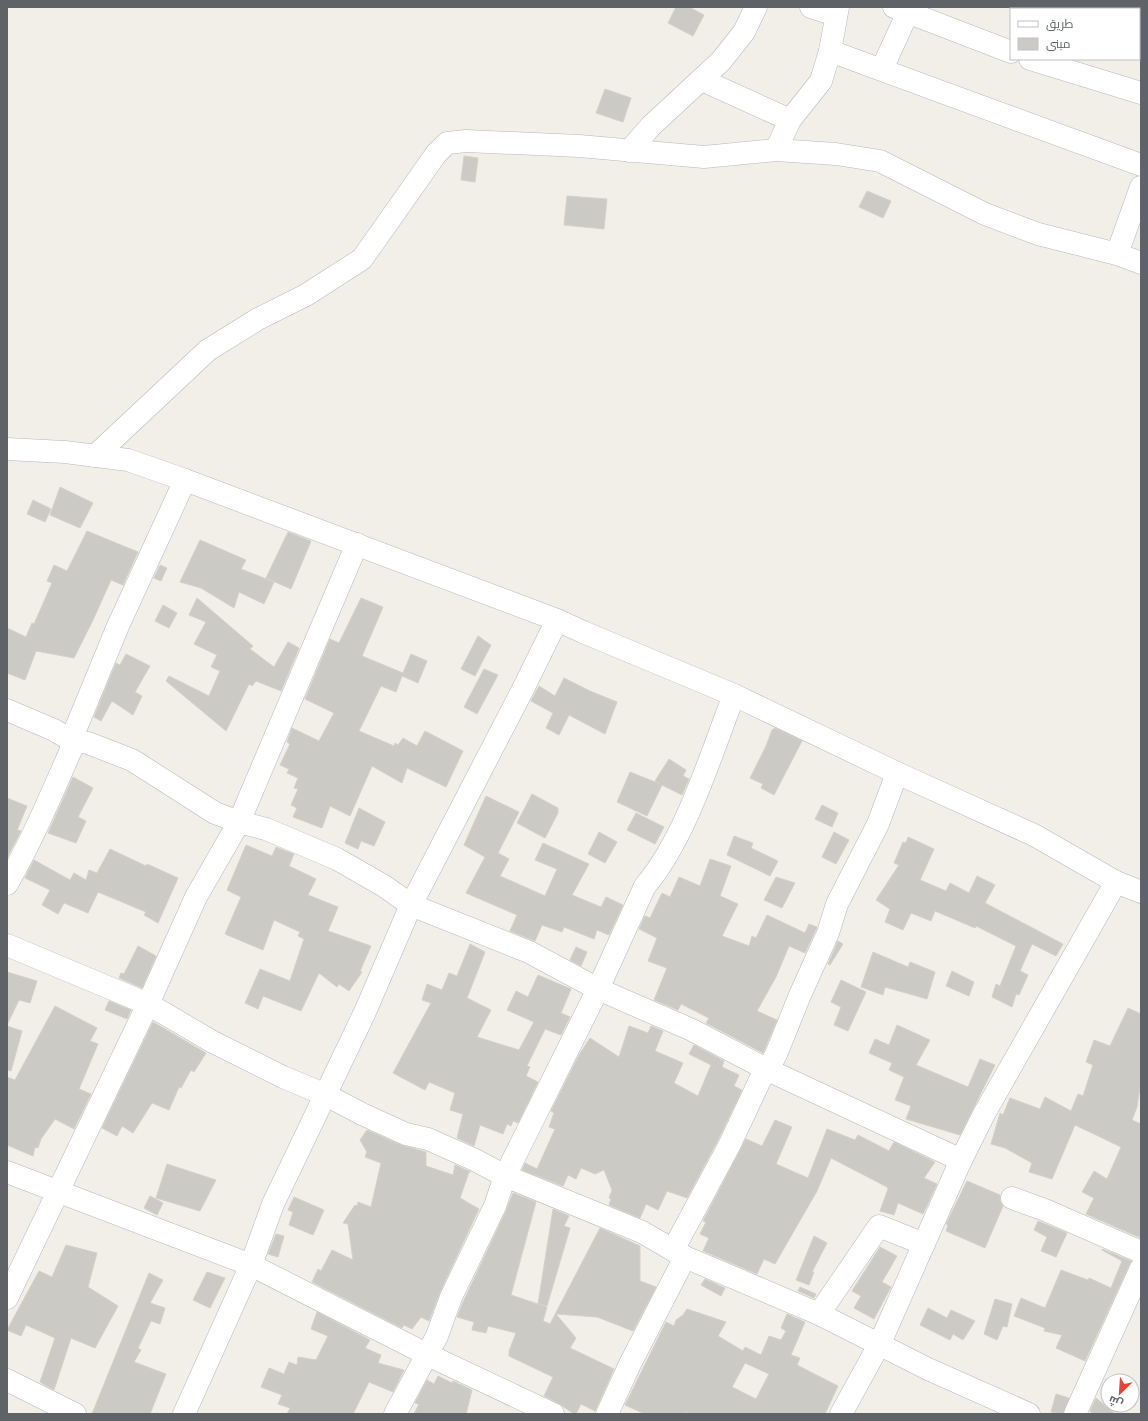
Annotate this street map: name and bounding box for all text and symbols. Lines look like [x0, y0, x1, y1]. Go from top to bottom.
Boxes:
legend [1010, 8, 1140, 60]
text: طريق [1046, 16, 1074, 32]
text: مبنى [1046, 36, 1071, 52]
north arrow [1100, 1373, 1140, 1413]
text: ش [1106, 1393, 1125, 1411]

